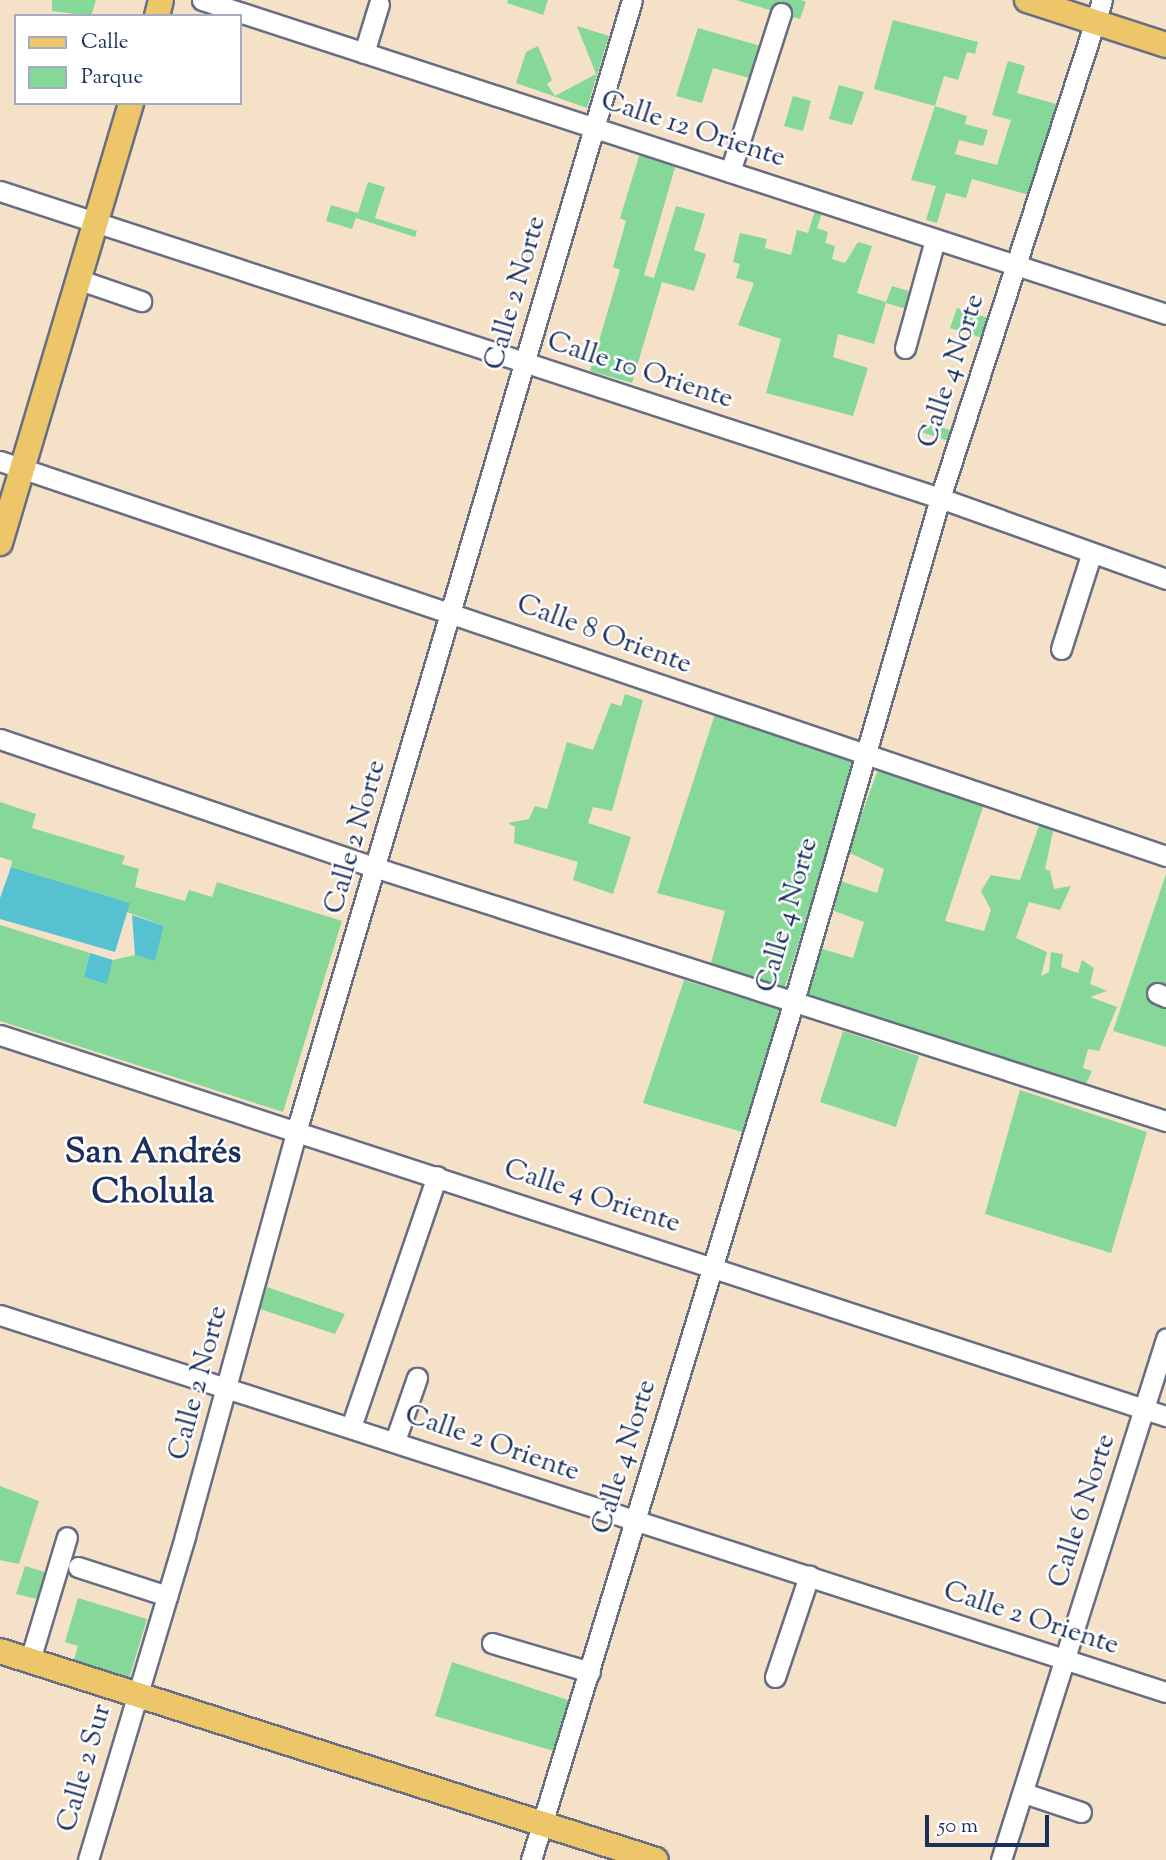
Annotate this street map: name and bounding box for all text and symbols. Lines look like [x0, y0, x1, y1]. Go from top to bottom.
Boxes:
legend [14, 14, 242, 105]
text: Calle [81, 28, 129, 58]
text: Parque [81, 63, 143, 93]
street label: Calle 12 Oriente [596, 84, 790, 176]
street label: Calle 2 Norte [478, 212, 554, 374]
street label: Calle 4 Norte [911, 290, 993, 452]
street label: Calle 10 Oriente [543, 325, 737, 417]
street label: Calle 8 Oriente [512, 588, 696, 682]
street label: Calle 2 Norte [318, 756, 394, 918]
street label: Calle 4 Norte [750, 834, 826, 996]
district label: San Andrés Cholula [65, 1133, 241, 1215]
street label: Calle 4 Oriente [499, 1153, 685, 1241]
street label: Calle 2 Norte [162, 1302, 236, 1464]
street label: Calle 4 Norte [586, 1376, 664, 1538]
street label: Calle 2 Oriente [400, 1398, 584, 1490]
street label: Calle 6 Norte [1042, 1430, 1124, 1592]
street label: Calle 2 Oriente [939, 1575, 1123, 1663]
street label: Calle 2 Sur [51, 1700, 119, 1836]
scale bar [928, 1800, 1052, 1844]
text: 50 m [938, 1812, 978, 1842]

